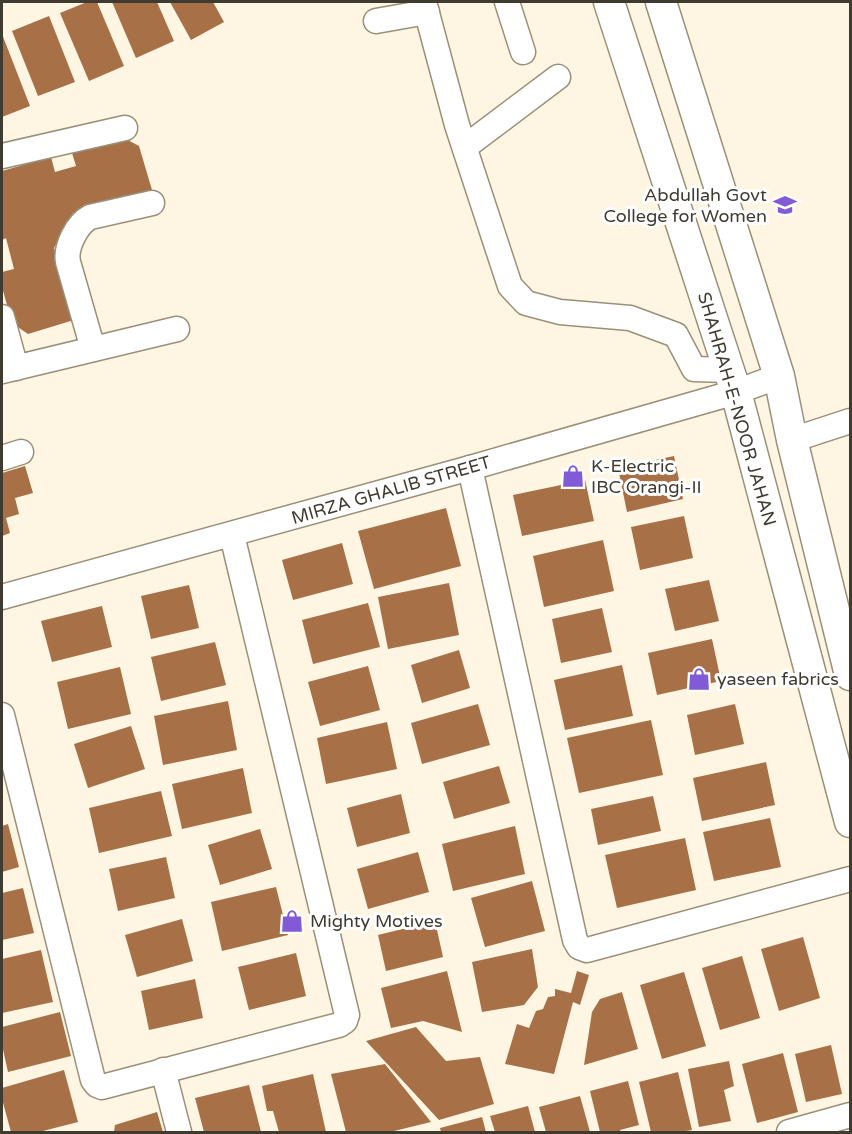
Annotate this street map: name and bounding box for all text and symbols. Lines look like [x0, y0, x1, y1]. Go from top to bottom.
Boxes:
place label: Abdullah Govt College for Women [604, 184, 767, 227]
school or university icon: Abdullah Govt College for Women [772, 192, 798, 218]
street label: SHAHRAH-E-NOOR JAHAN [693, 290, 781, 528]
street label: MIRZA GHALIB STREET [289, 451, 493, 529]
place label: K-Electric IBC Orangi-II [591, 455, 702, 498]
shop icon: K-Electric IBC Orangi-II [560, 463, 586, 489]
shop icon: yaseen fabrics [686, 666, 712, 692]
place label: yaseen fabrics [717, 668, 839, 690]
shop icon: Mighty Motives [279, 908, 305, 934]
place label: Mighty Motives [310, 910, 443, 932]

